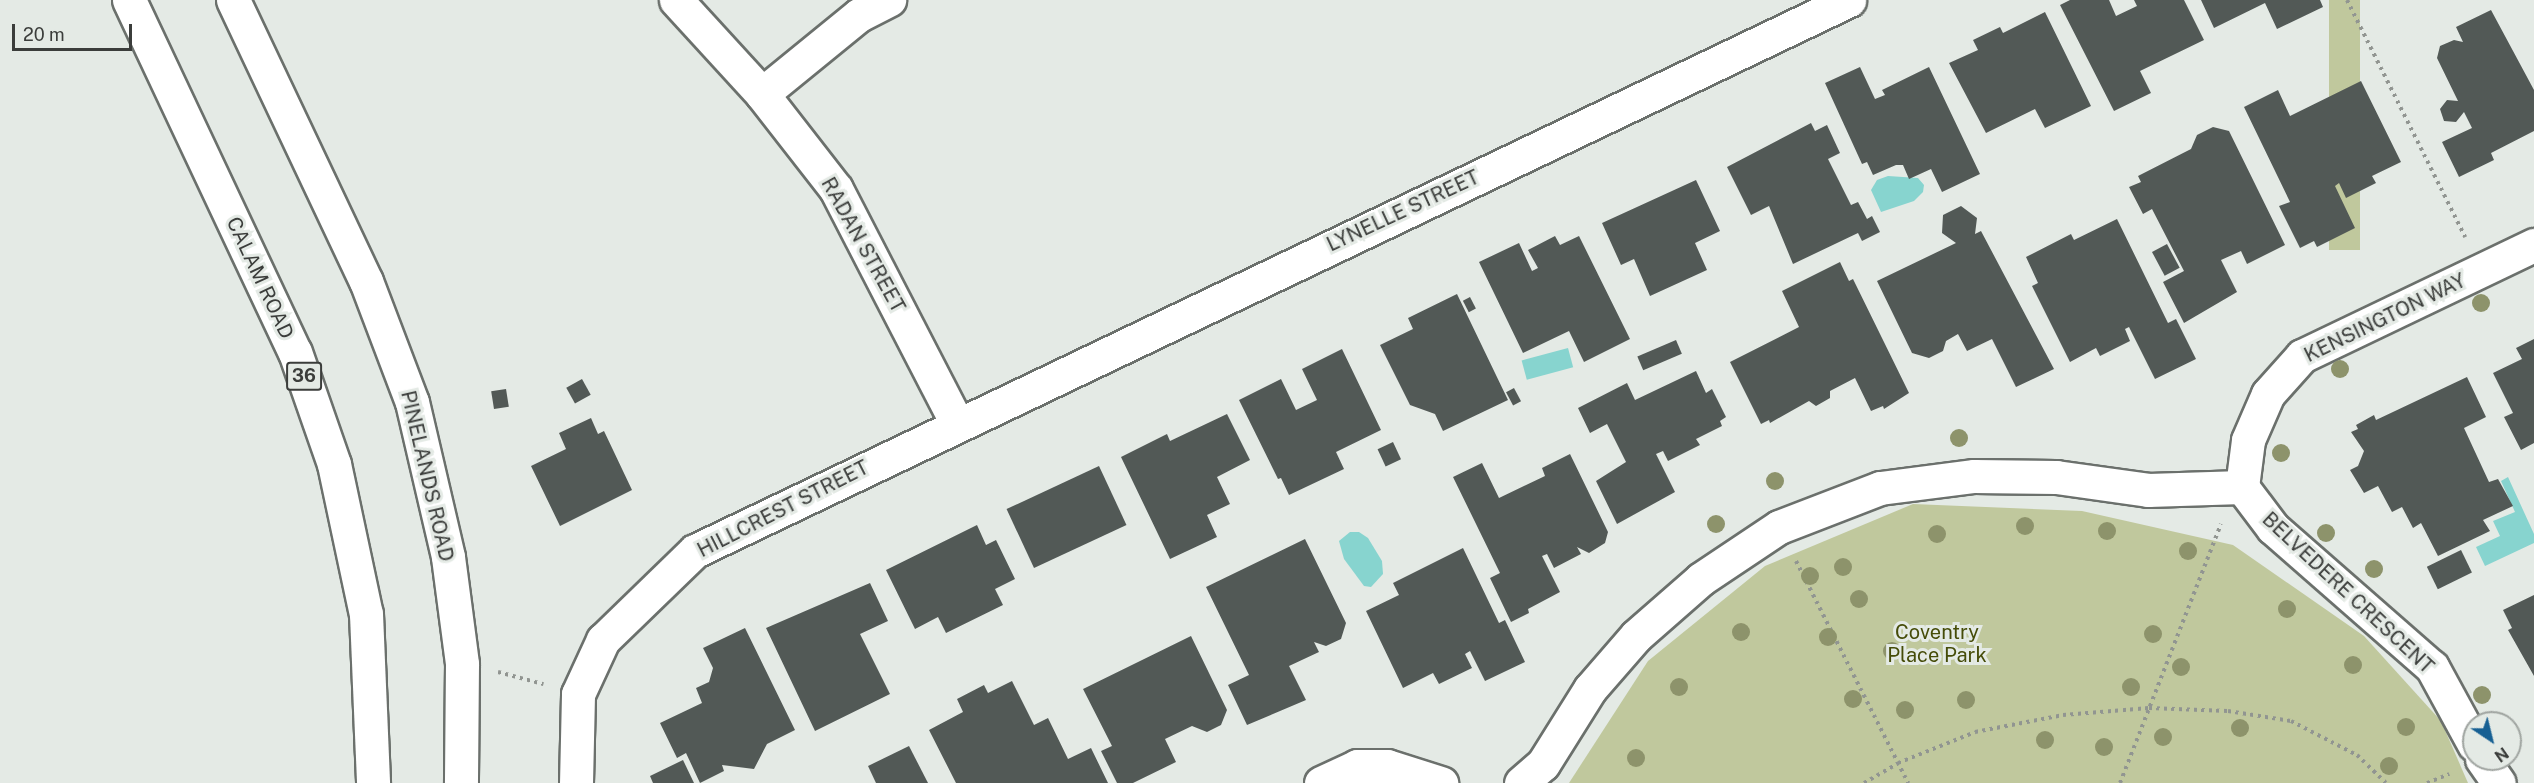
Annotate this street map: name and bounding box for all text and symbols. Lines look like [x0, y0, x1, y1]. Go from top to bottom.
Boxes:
scale bar [15, 12, 135, 50]
text: 20 m [23, 24, 65, 45]
street label: LYNELLE STREET [1323, 165, 1483, 257]
street label: RADAN STREET [816, 173, 910, 317]
street label: CALAM ROAD [221, 213, 299, 343]
street label: KENSINGTON WAY [2300, 268, 2470, 368]
road number: 36 [286, 361, 322, 391]
street label: PINELANDS ROAD [396, 388, 458, 564]
street label: HILLCREST STREET [693, 455, 873, 563]
street label: BELVEDERE CRESCENT [2257, 507, 2439, 679]
park label: Coventry Place Park [1887, 621, 1987, 668]
north arrow [2462, 711, 2522, 771]
text: N [2491, 743, 2512, 766]

